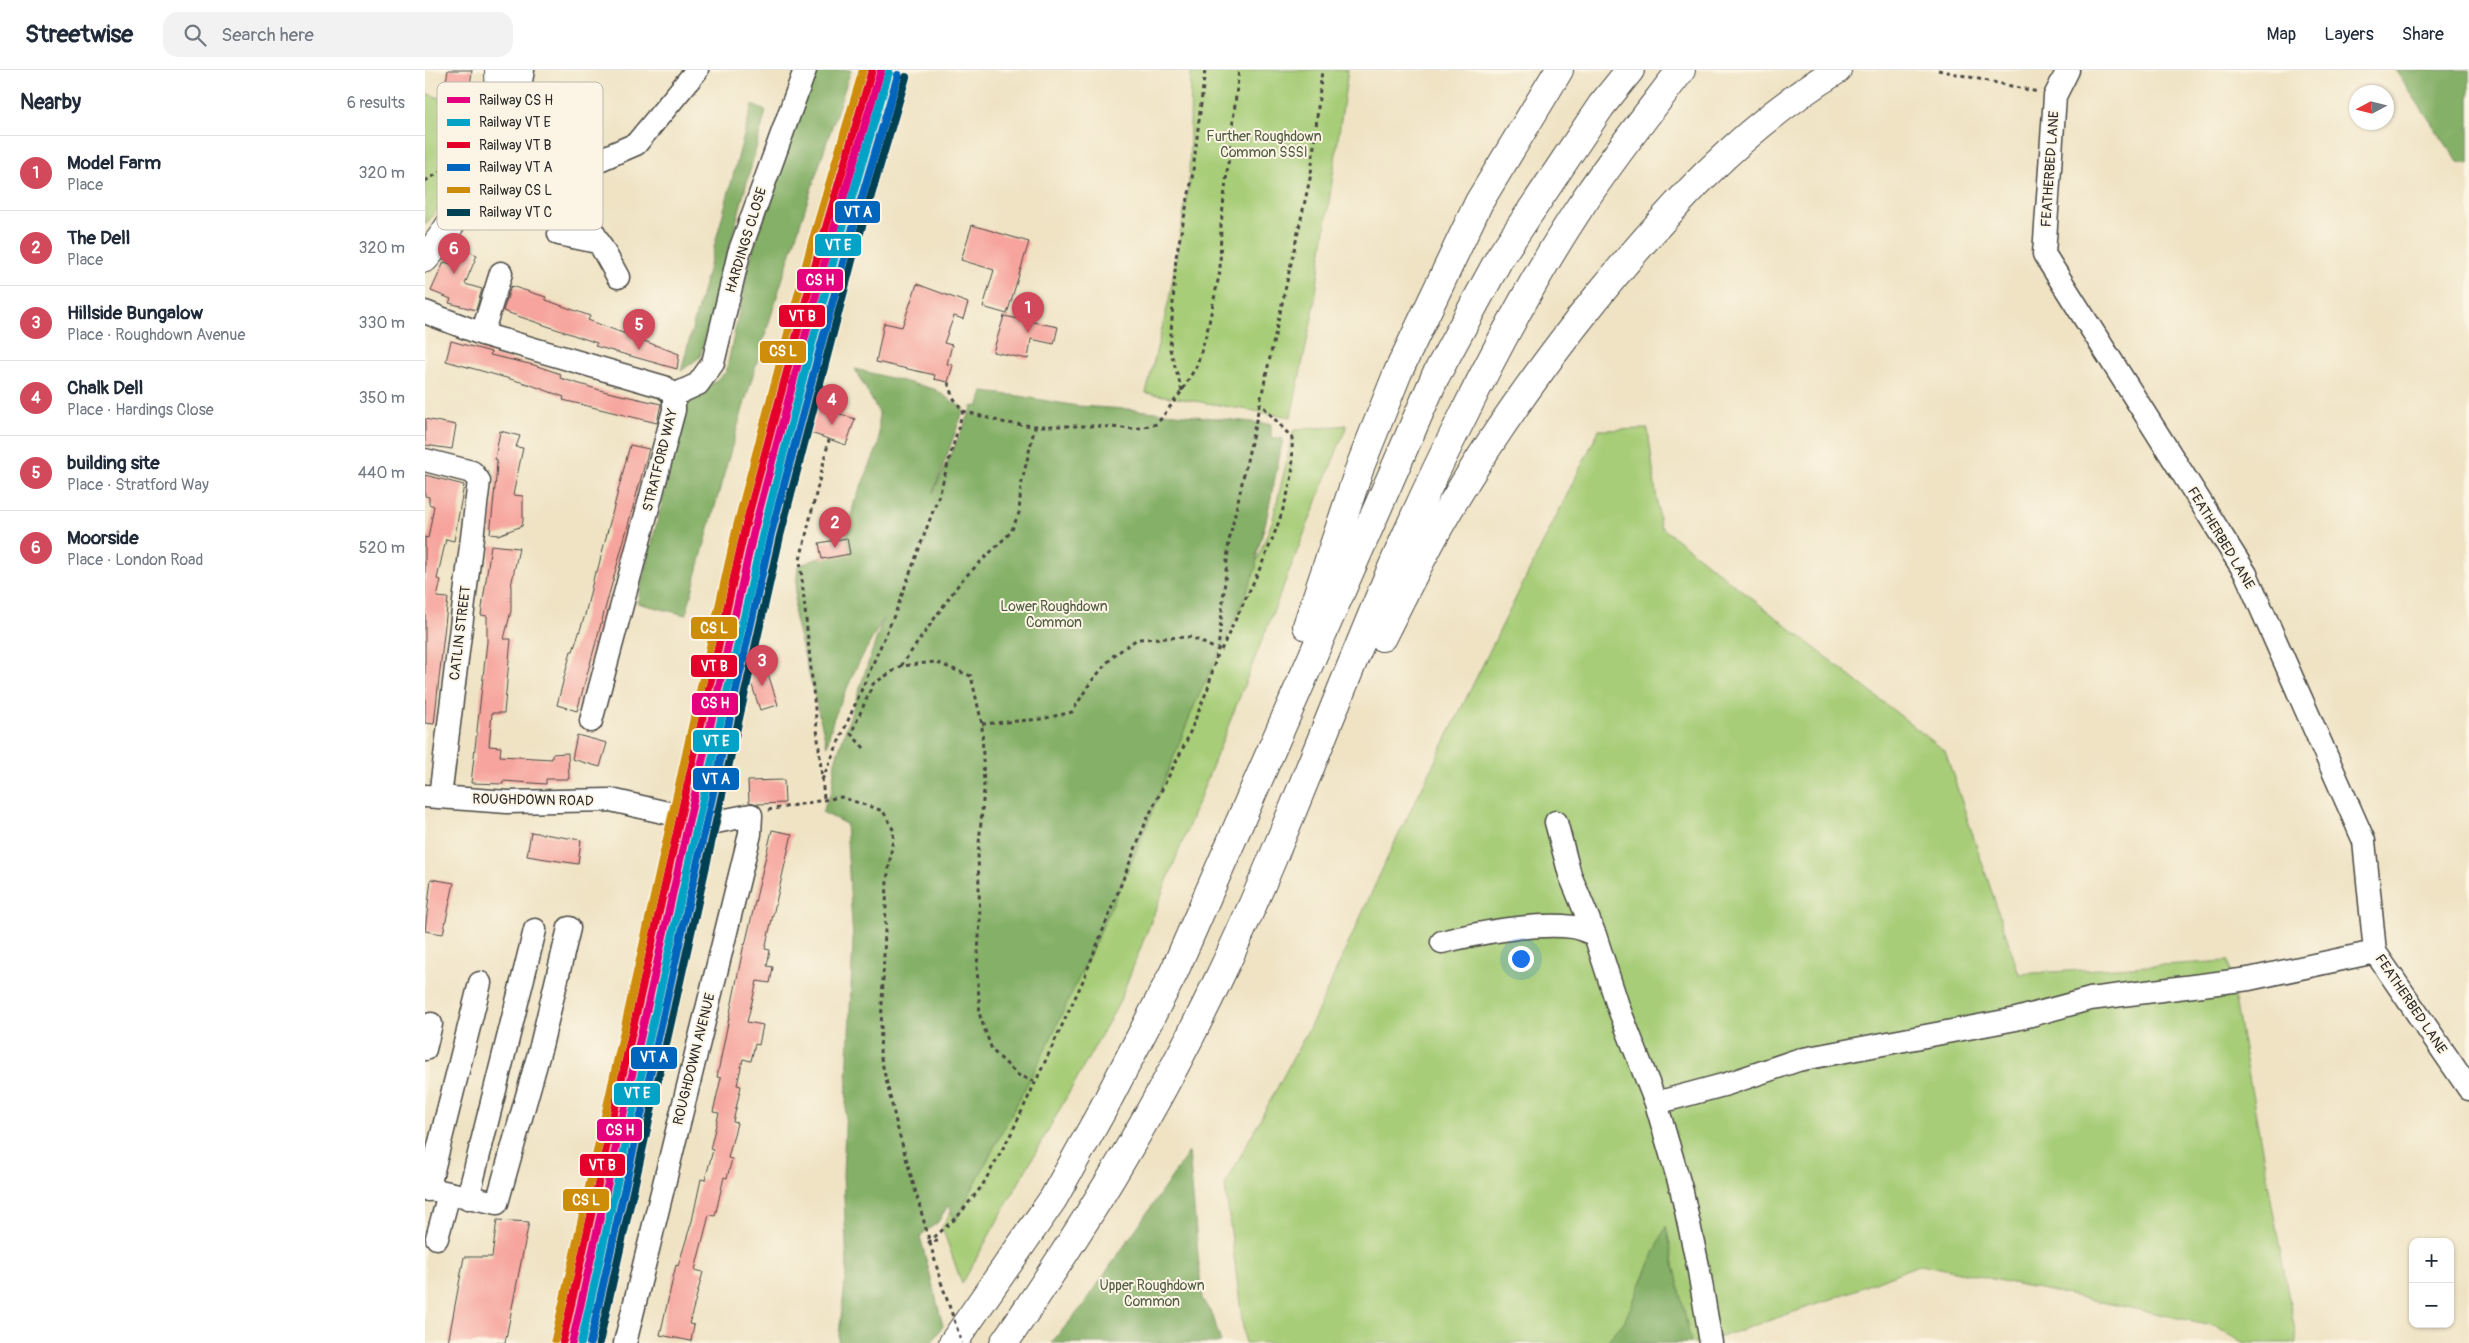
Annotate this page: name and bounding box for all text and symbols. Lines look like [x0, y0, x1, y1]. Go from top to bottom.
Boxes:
search box [163, 12, 513, 57]
text: Streetwise [25, 20, 133, 49]
icon: search [181, 21, 209, 49]
text: Search here [221, 23, 314, 47]
text: Map [2267, 23, 2296, 46]
text: Layers [2324, 23, 2374, 46]
text: Share [2402, 23, 2444, 46]
legend [437, 82, 603, 230]
north arrow [2349, 85, 2394, 130]
text: Nearby [20, 89, 81, 116]
text: Railway CS H [479, 92, 553, 109]
text: 6 results [347, 93, 405, 113]
street label: FEATHERBED LANE [2037, 110, 2063, 228]
text: Railway VT E [479, 114, 551, 131]
park label: Further Roughdown Common SSSI [1206, 128, 1322, 161]
text: Railway VT B [479, 137, 552, 154]
text: Model Farm [67, 151, 161, 175]
text: Railway VT A [479, 159, 553, 176]
text: 1 [33, 163, 39, 183]
text: 320 m [359, 163, 405, 183]
text: Place [67, 175, 103, 195]
text: Railway CS L [479, 182, 552, 199]
street label: HARDINGS CLOSE [722, 185, 770, 295]
line badge: VT A [834, 200, 881, 224]
text: Railway VT C [479, 204, 553, 221]
text: VT A [844, 204, 872, 221]
text: The Dell [67, 226, 130, 250]
pin: 6 [438, 233, 470, 274]
line badge: VT E [814, 233, 862, 257]
text: VT E [825, 237, 852, 254]
text: 2 [32, 238, 40, 258]
text: 320 m [359, 238, 405, 258]
text: Place [67, 250, 103, 270]
line badge: CS H [796, 268, 844, 292]
text: CS H [806, 272, 834, 289]
pin: 1 [1012, 292, 1044, 333]
text: Hillside Bungalow [67, 301, 203, 325]
line badge: VT B [778, 304, 826, 328]
text: VT B [788, 308, 816, 325]
pin: 5 [623, 309, 655, 350]
text: 3 [32, 313, 40, 333]
text: 330 m [359, 313, 405, 333]
text: Place · Roughdown Avenue [67, 325, 245, 345]
line badge: CS L [759, 340, 807, 364]
text: CS L [769, 343, 797, 360]
text: Chalk Dell [67, 376, 143, 400]
pin: 4 [816, 384, 848, 425]
text: 4 [31, 388, 41, 408]
text: 350 m [359, 388, 405, 408]
text: Place · Hardings Close [67, 400, 214, 420]
street label: STRATFORD WAY [639, 407, 681, 513]
text: building site [67, 451, 160, 475]
text: 5 [32, 463, 40, 483]
text: 440 m [358, 463, 405, 483]
text: Place · Stratford Way [67, 475, 209, 495]
street label: FEATHERBED LANE [2184, 484, 2258, 592]
pin: 2 [819, 507, 851, 548]
text: Moorside [67, 526, 139, 550]
text: 6 [31, 538, 41, 558]
text: 520 m [359, 538, 405, 558]
text: Place · London Road [67, 550, 203, 570]
street label: CATLIN STREET [446, 585, 474, 681]
park label: Lower Roughdown Common [1000, 598, 1108, 631]
line badge: CS L [690, 616, 738, 640]
text: CS L [700, 620, 728, 637]
pin: 3 [746, 645, 778, 686]
line badge: VT B [690, 654, 738, 678]
text: VT B [700, 658, 728, 675]
line badge: CS H [691, 692, 739, 716]
text: CS H [701, 695, 729, 712]
line badge: VT E [692, 729, 740, 753]
text: VT E [703, 733, 730, 750]
line badge: VT A [692, 767, 740, 791]
text: VT A [702, 771, 730, 788]
street label: ROUGHDOWN ROAD [472, 790, 594, 810]
your location [1508, 946, 1534, 972]
street label: FEATHERBED LANE [2371, 951, 2451, 1057]
street label: ROUGHDOWN AVENUE [669, 991, 719, 1127]
line badge: VT A [630, 1046, 678, 1070]
text: VT A [640, 1049, 668, 1066]
line badge: VT E [613, 1082, 661, 1106]
text: VT E [624, 1085, 651, 1102]
line badge: CS H [596, 1118, 643, 1142]
text: CS H [606, 1122, 634, 1139]
line badge: VT B [579, 1153, 626, 1177]
text: VT B [588, 1157, 616, 1174]
line badge: CS L [562, 1188, 610, 1212]
text: CS L [572, 1192, 600, 1209]
map controls [2409, 1238, 2454, 1328]
button: + [2409, 1238, 2454, 1283]
park label: Upper Roughdown Common [1099, 1277, 1205, 1310]
button: − [2409, 1283, 2454, 1328]

